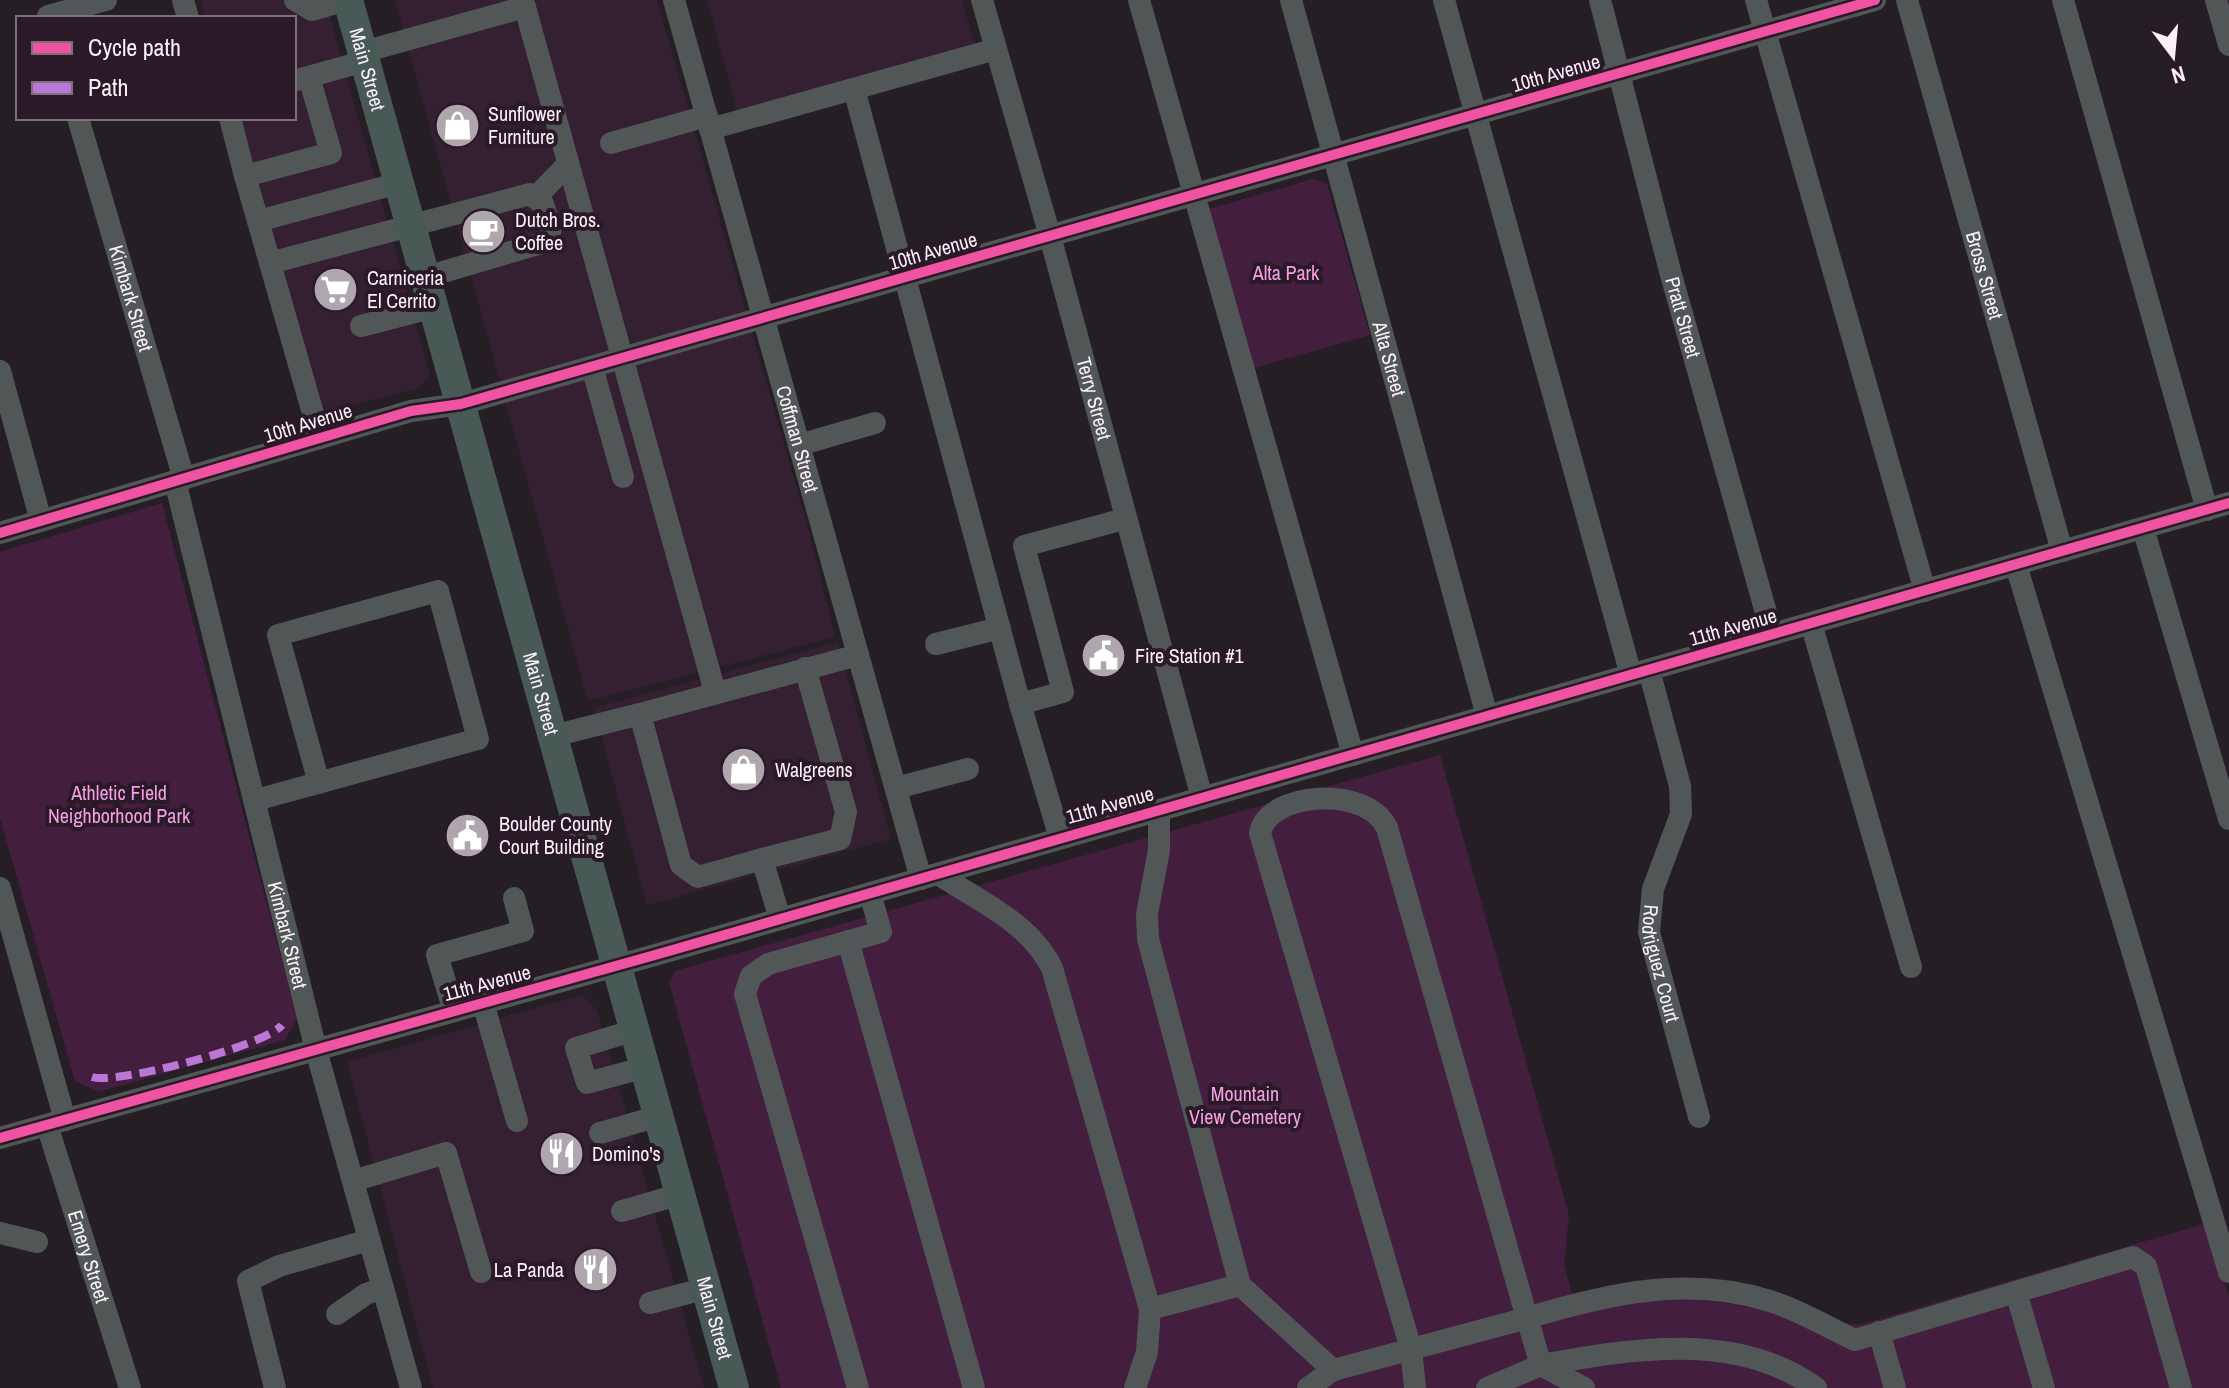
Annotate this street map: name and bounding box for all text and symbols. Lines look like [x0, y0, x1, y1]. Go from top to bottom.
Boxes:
legend [16, 16, 296, 120]
north arrow [2133, 16, 2213, 96]
street label: Main Street [343, 25, 392, 114]
text: Cycle path [88, 31, 181, 63]
street label: 10th Avenue [1508, 47, 1603, 98]
text: N [2168, 59, 2189, 91]
text: Path [88, 71, 129, 103]
place label: Sunflower Furniture [488, 100, 561, 150]
shop icon: Sunflower Furniture [433, 101, 481, 149]
place label: Dutch Bros. Coffee [515, 206, 601, 256]
cafe icon: Dutch Bros. Coffee [460, 208, 508, 256]
street label: 10th Avenue [885, 225, 980, 276]
street label: Bross Street [1960, 228, 2010, 323]
street label: Kimbark Street [103, 242, 160, 355]
park label: Alta Park [1252, 259, 1320, 286]
place label: Carniceria El Cerrito [367, 264, 444, 314]
supermarket icon: Carniceria El Cerrito [312, 265, 360, 313]
street label: Pratt Street [1659, 274, 1708, 361]
street label: Alta Street [1366, 317, 1413, 400]
street label: Terry Street [1070, 354, 1119, 443]
street label: Coffman Street [770, 382, 826, 496]
street label: 10th Avenue [260, 396, 355, 449]
street label: 11th Avenue [1686, 601, 1780, 652]
public building icon: Fire Station #1 [1080, 632, 1128, 680]
place label: Fire Station #1 [1135, 642, 1244, 669]
street label: Main Street [517, 649, 566, 738]
shop icon: Walgreens [720, 746, 768, 794]
place label: Walgreens [775, 756, 853, 783]
park label: Athletic Field Neighborhood Park [48, 779, 191, 829]
street label: 11th Avenue [1063, 779, 1157, 830]
place label: Boulder County Court Building [499, 810, 613, 860]
public building icon: Boulder County Court Building [444, 812, 492, 860]
street label: Kimbark Street [262, 879, 314, 992]
street label: Rodriguez Court [1636, 903, 1687, 1025]
street label: 11th Avenue [440, 958, 534, 1007]
park label: Mountain View Cemetery [1189, 1080, 1302, 1130]
restaurant icon: Domino's [537, 1130, 585, 1178]
place label: Domino's [592, 1140, 661, 1167]
street label: Emery Street [62, 1207, 116, 1307]
restaurant icon: La Panda [571, 1246, 619, 1294]
place label: La Panda [494, 1256, 564, 1283]
street label: Main Street [691, 1273, 740, 1363]

